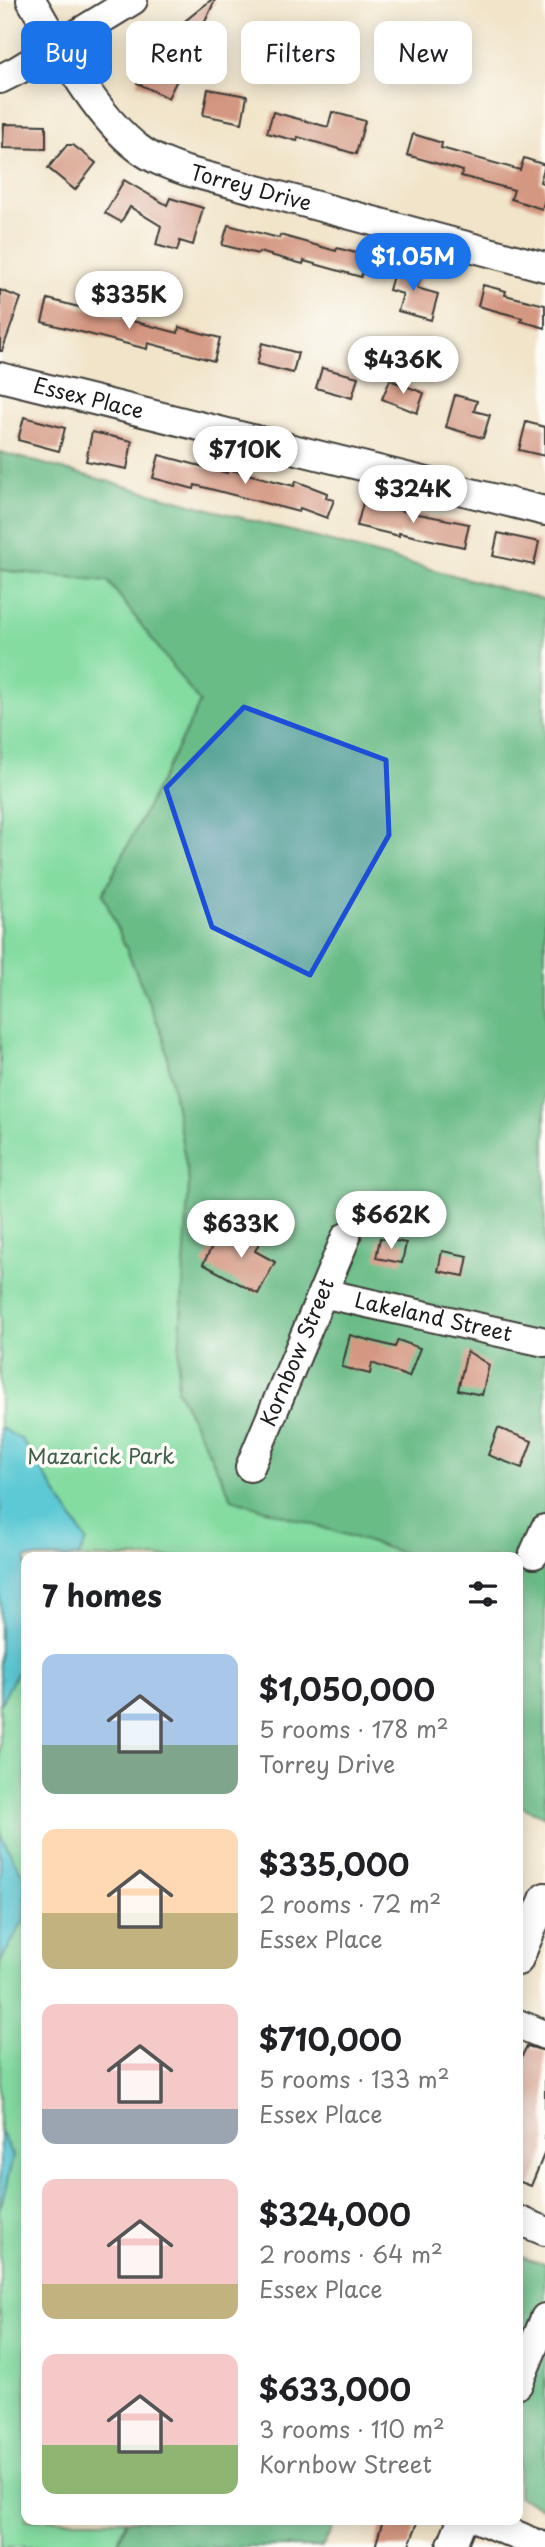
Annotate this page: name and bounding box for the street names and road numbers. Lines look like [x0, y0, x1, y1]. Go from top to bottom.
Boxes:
street label: Torrey Drive [187, 155, 315, 218]
street label: Essex Place [30, 368, 147, 426]
street label: Kornbow Street [251, 1273, 341, 1431]
street label: Lakeland Street [352, 1283, 516, 1348]

